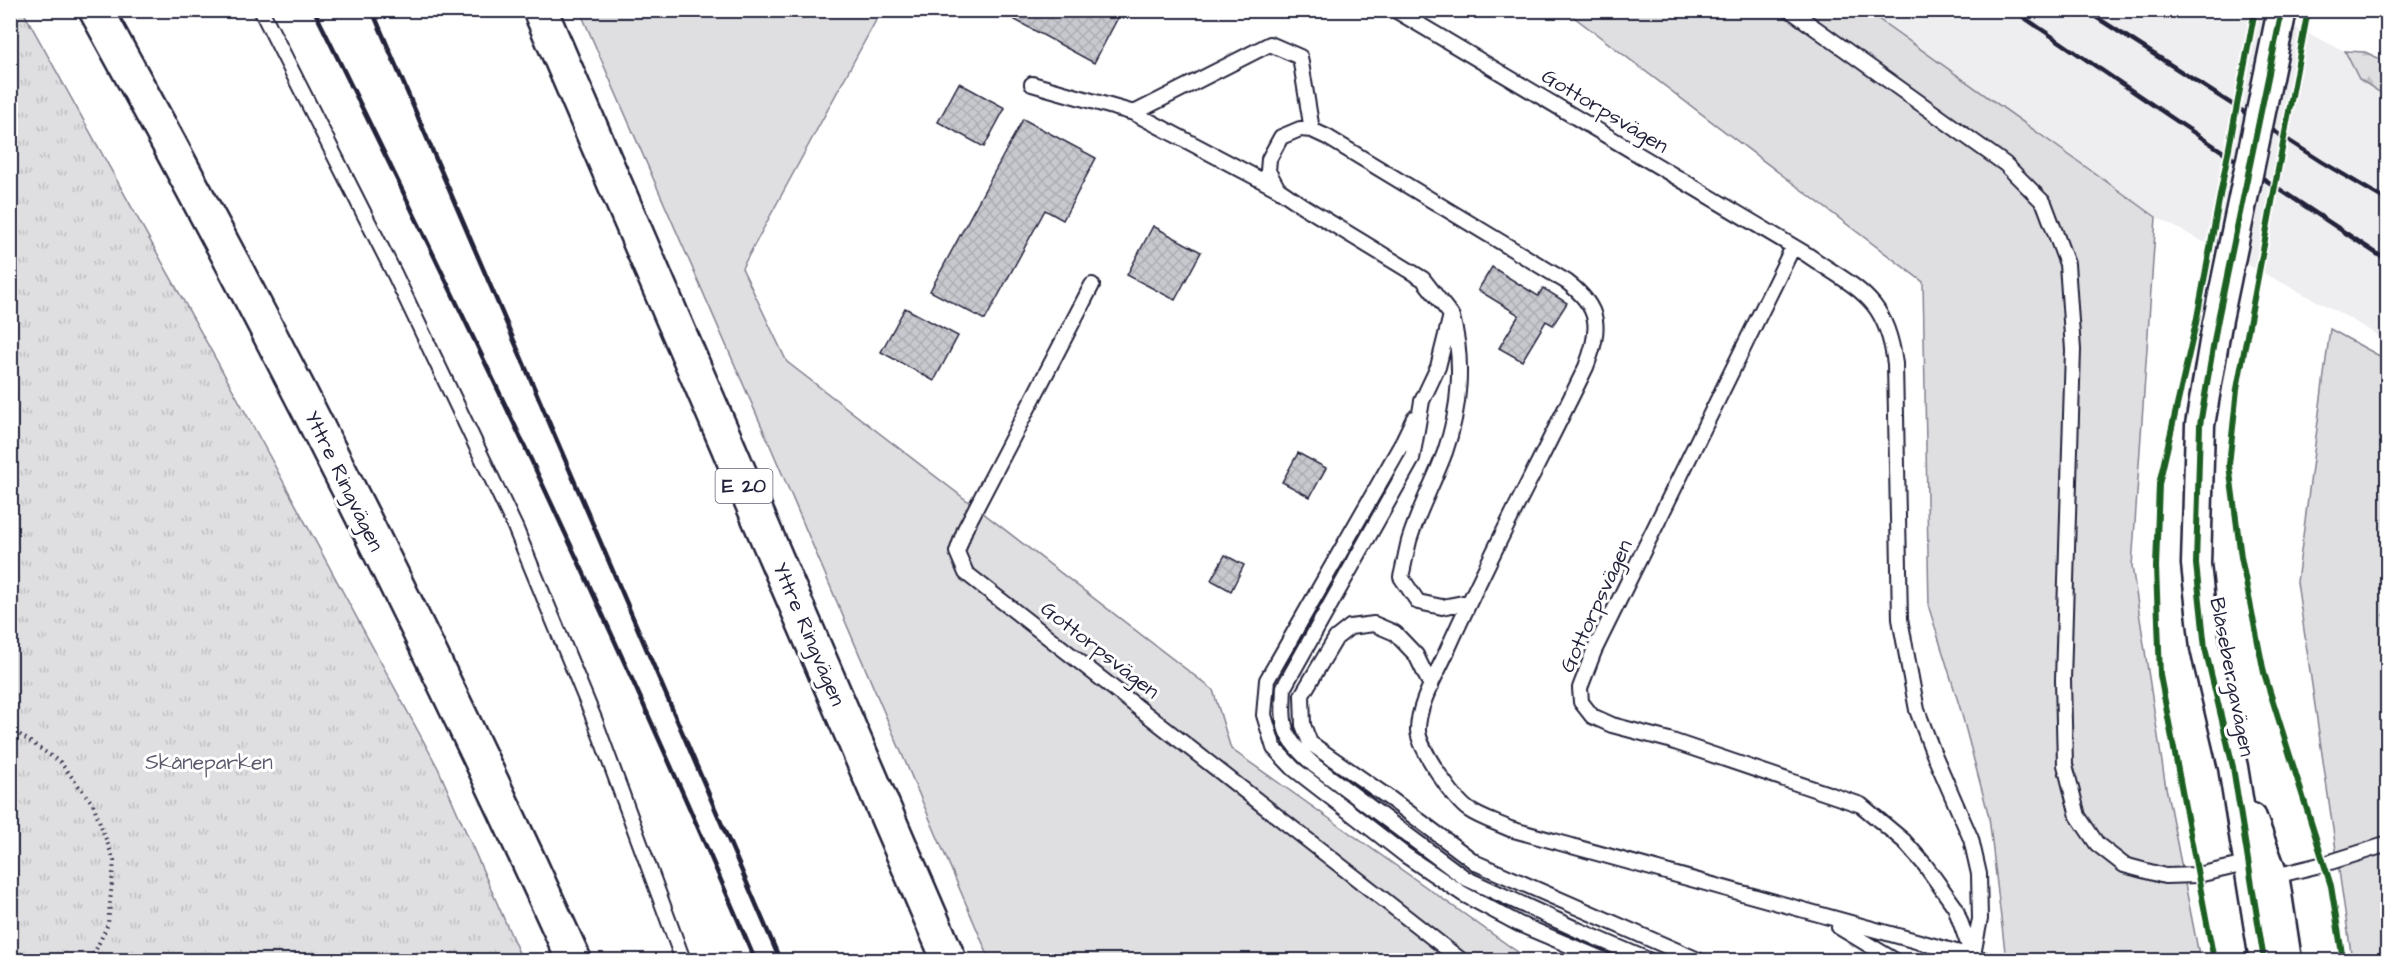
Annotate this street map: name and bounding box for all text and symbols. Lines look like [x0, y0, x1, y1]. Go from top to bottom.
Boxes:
street label: Gottorpsvägen [1535, 62, 1674, 162]
street label: Yttre Ringvägen [296, 406, 391, 557]
road number: E 20 [716, 469, 772, 503]
street label: Gottorpsvägen [1553, 535, 1641, 678]
street label: Yttre Ringvägen [764, 558, 852, 711]
street label: Gottorpsvägen [1033, 594, 1165, 707]
street label: Blåsebergavägen [2200, 595, 2262, 759]
park label: Skåneparken [145, 748, 273, 778]

